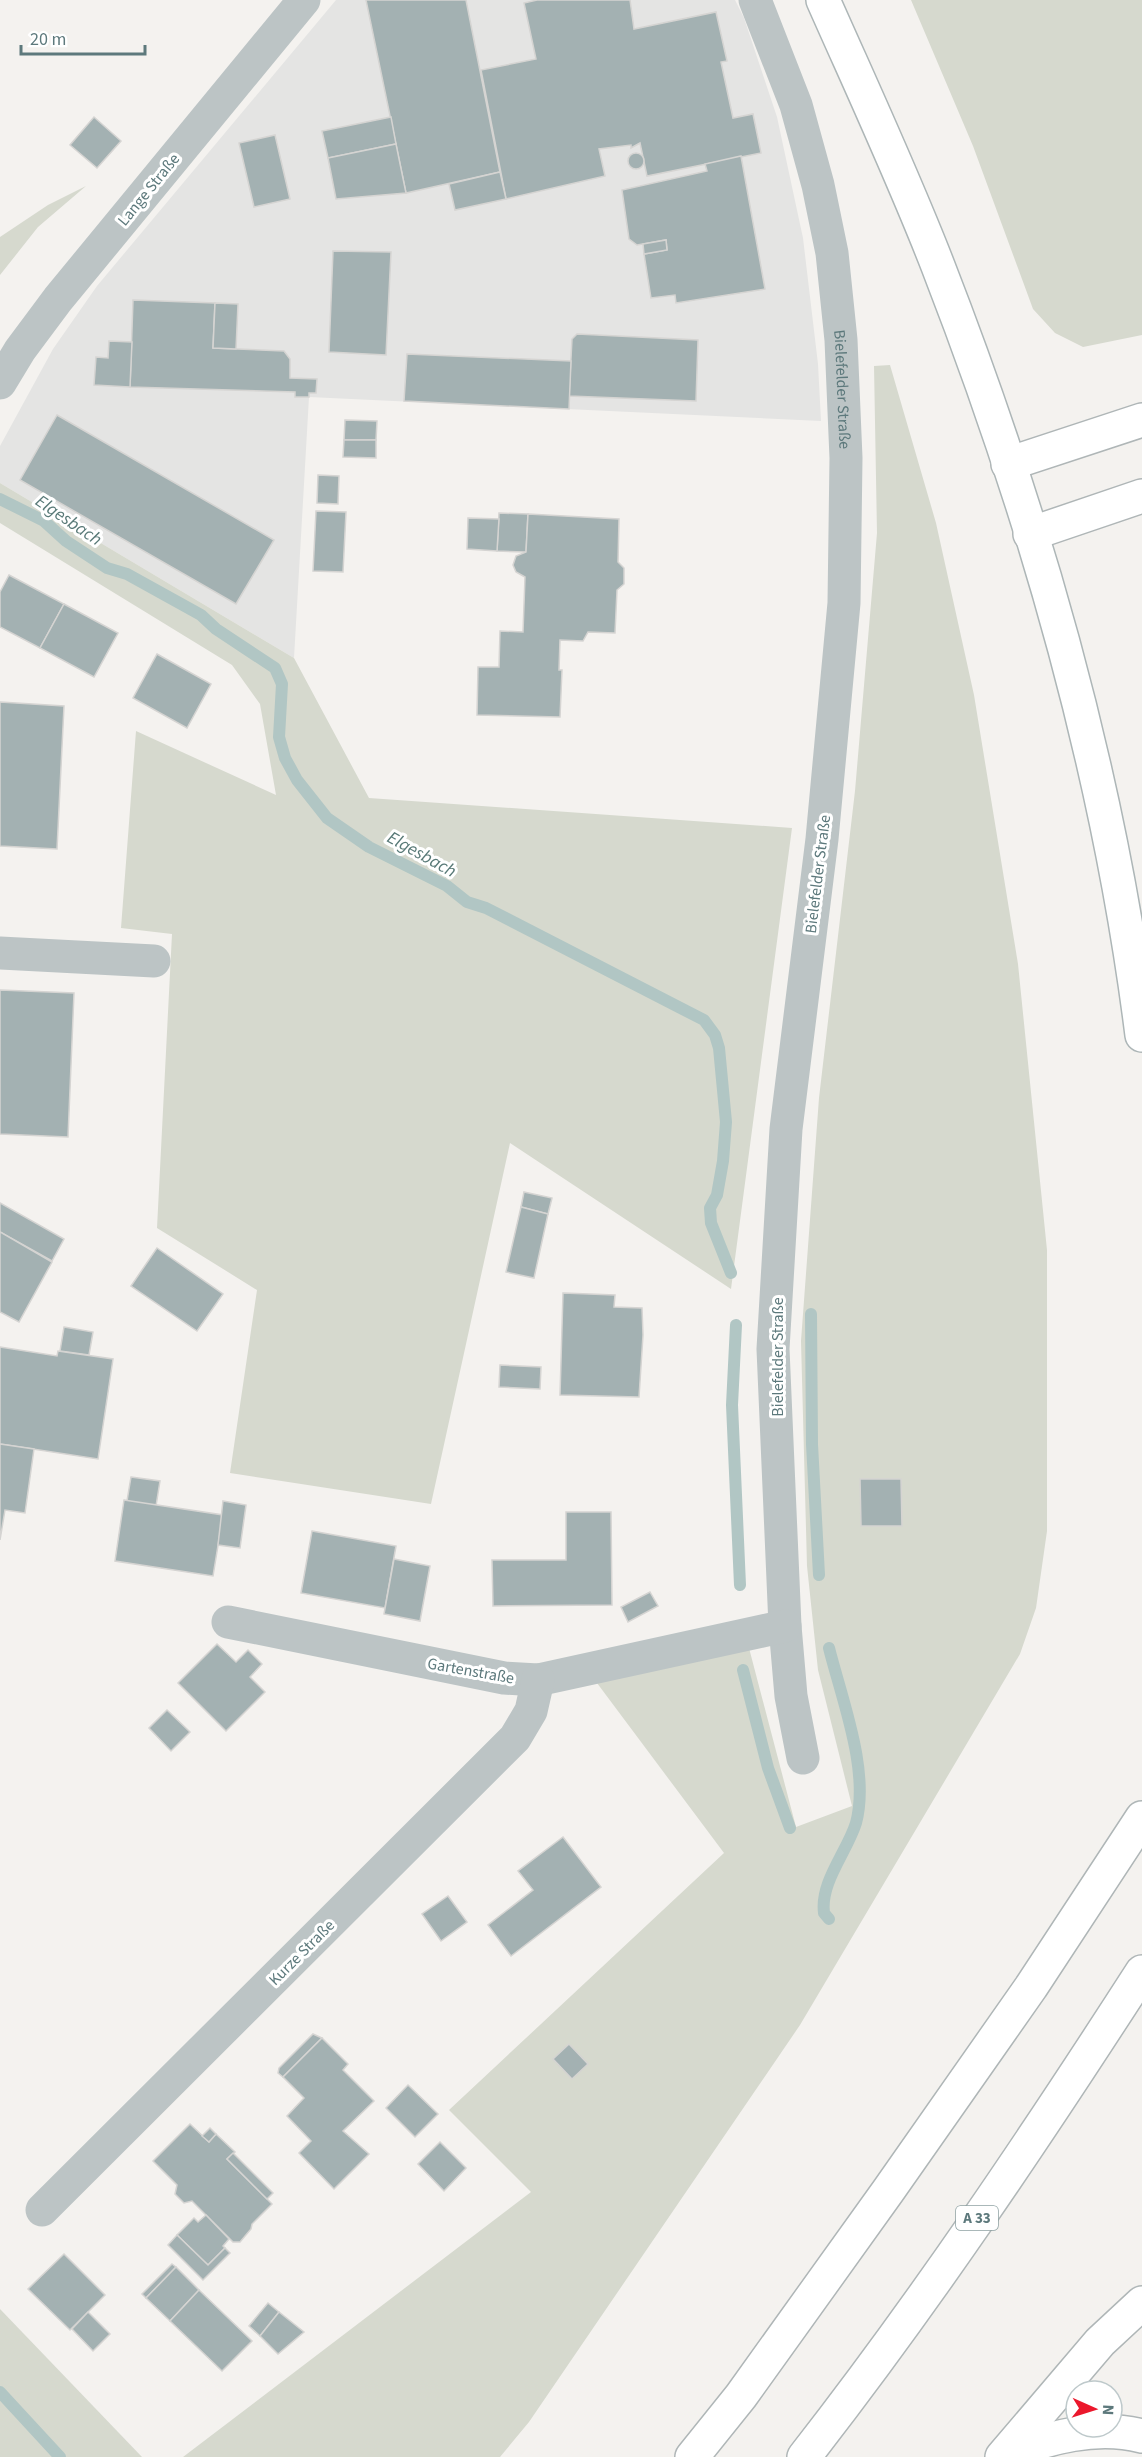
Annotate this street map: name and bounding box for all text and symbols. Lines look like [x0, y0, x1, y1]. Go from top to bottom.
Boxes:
scale bar [21, 18, 146, 56]
text: 20 m [30, 27, 66, 52]
street label: Lange Straße [113, 149, 185, 231]
street label: Bielefelder Straße [828, 329, 856, 450]
water label: Elgesbach [30, 489, 107, 552]
street label: Bielefelder Straße [800, 814, 836, 935]
water label: Elgesbach [383, 825, 461, 884]
street label: Bielefelder Straße [767, 1297, 789, 1417]
street label: Gartenstraße [426, 1653, 516, 1689]
street label: Kurze Straße [264, 1915, 340, 1991]
road number: A 33 [956, 2206, 998, 2230]
north arrow [1064, 2379, 1124, 2439]
text: N [1097, 2404, 1119, 2416]

